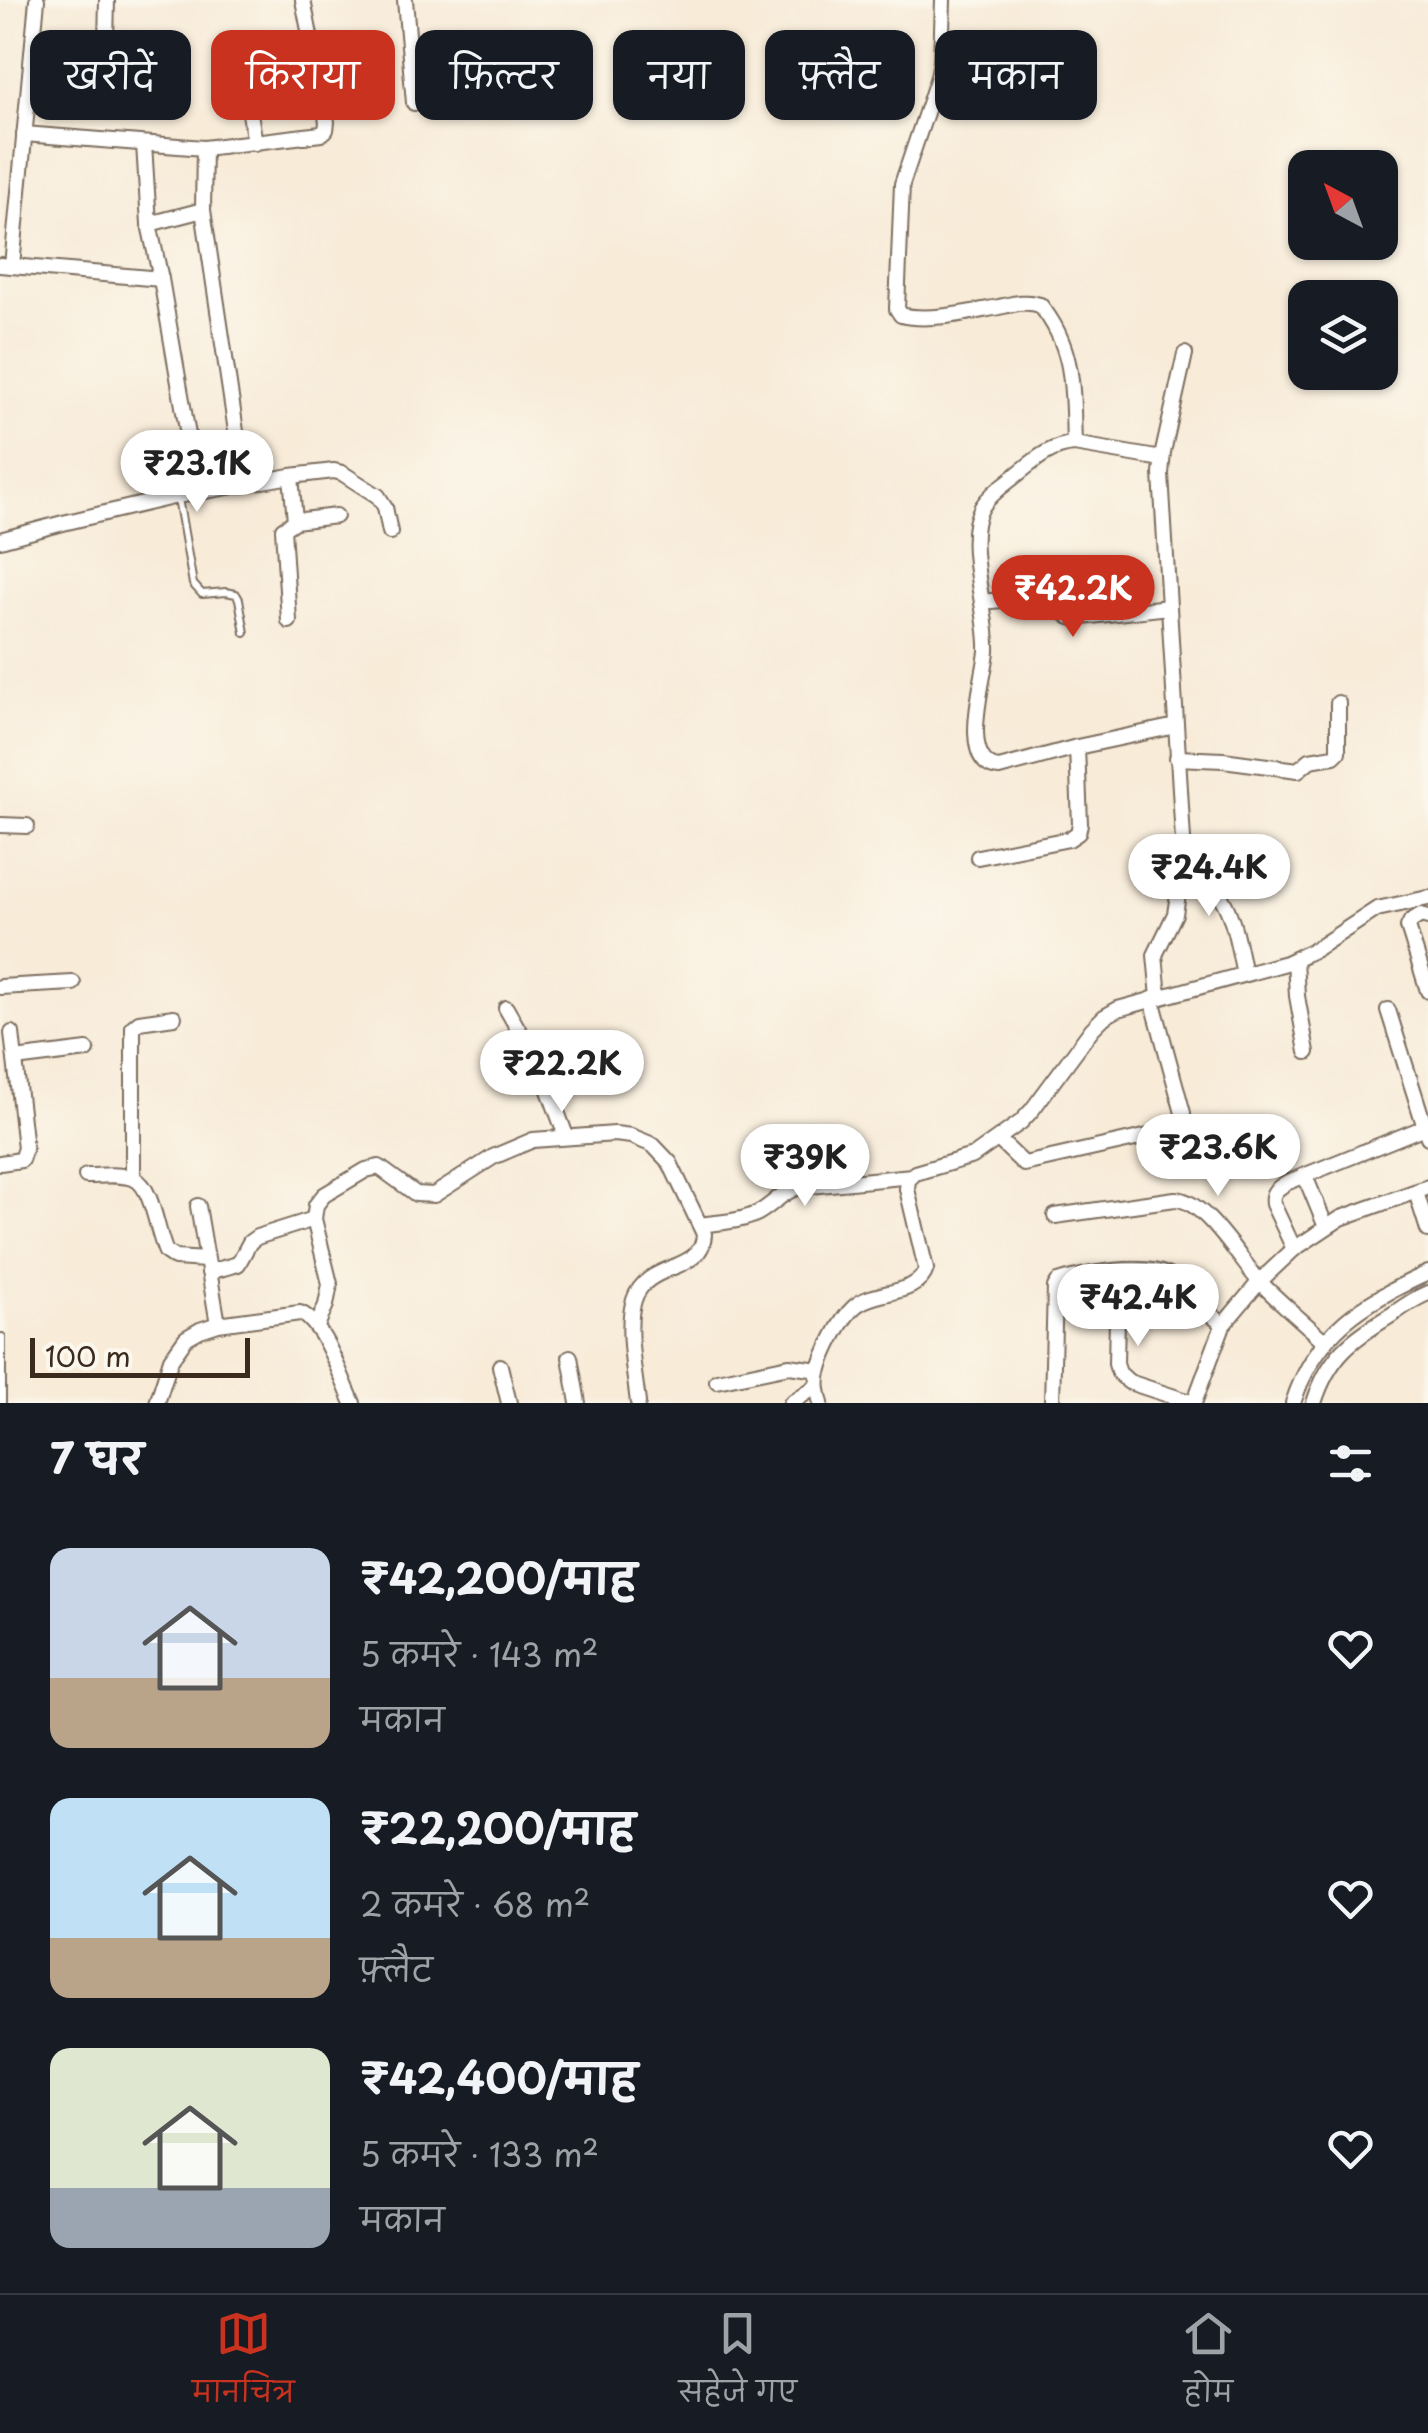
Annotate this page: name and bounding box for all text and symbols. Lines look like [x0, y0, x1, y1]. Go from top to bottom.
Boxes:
chip: खरीदें [30, 30, 191, 120]
chip: किराया [211, 30, 395, 120]
chip: फ़िल्टर [415, 30, 593, 120]
chip: नया [613, 30, 745, 120]
chip: फ़्लैट [765, 30, 915, 120]
chip: मकान [935, 30, 1097, 120]
north arrow [1288, 150, 1398, 260]
map controls [1288, 150, 1398, 390]
button: layers [1288, 280, 1398, 390]
pin: ₹23.1K [116, 430, 278, 515]
text: ₹23.1K [143, 438, 251, 486]
pin: ₹42.2K [992, 555, 1154, 640]
text: ₹42.2K [1014, 563, 1132, 611]
pin: ₹24.4K [1128, 834, 1290, 919]
text: ₹24.4K [1150, 842, 1268, 890]
pin: ₹22.2K [481, 1030, 643, 1115]
text: ₹22.2K [502, 1038, 622, 1086]
pin: ₹23.6K [1137, 1114, 1299, 1199]
text: ₹23.6K [1158, 1122, 1278, 1170]
pin: ₹39K [746, 1124, 864, 1209]
text: ₹39K [763, 1132, 847, 1180]
pin: ₹42.4K [1057, 1264, 1219, 1349]
text: ₹42.4K [1079, 1272, 1197, 1320]
scale bar [30, 1333, 250, 1378]
text: 100 m [45, 1334, 131, 1377]
text: 7 घर [50, 1425, 144, 1488]
icon: filters [1323, 1436, 1378, 1491]
text: ₹42,200/माह [360, 1545, 637, 1608]
icon: home [130, 1588, 250, 1708]
icon: heart [1323, 1621, 1378, 1676]
text: 5 कमरे · 143 m² [360, 1630, 598, 1678]
text: मकान [360, 1695, 445, 1743]
text: ₹22,200/माह [360, 1795, 635, 1858]
icon: home [130, 1838, 250, 1958]
icon: heart [1323, 1871, 1378, 1926]
text: 2 कमरे · 68 m² [360, 1880, 590, 1928]
text: फ़्लैट [360, 1945, 433, 1993]
text: ₹42,400/माह [360, 2045, 637, 2108]
icon: home [130, 2088, 250, 2208]
icon: heart [1323, 2121, 1378, 2176]
text: 5 कमरे · 133 m² [360, 2130, 599, 2178]
text: मकान [360, 2195, 445, 2243]
tab: मानचित्र [192, 2306, 295, 2423]
tab: सहेजे गए [679, 2306, 797, 2423]
tab: होम [1181, 2306, 1236, 2423]

